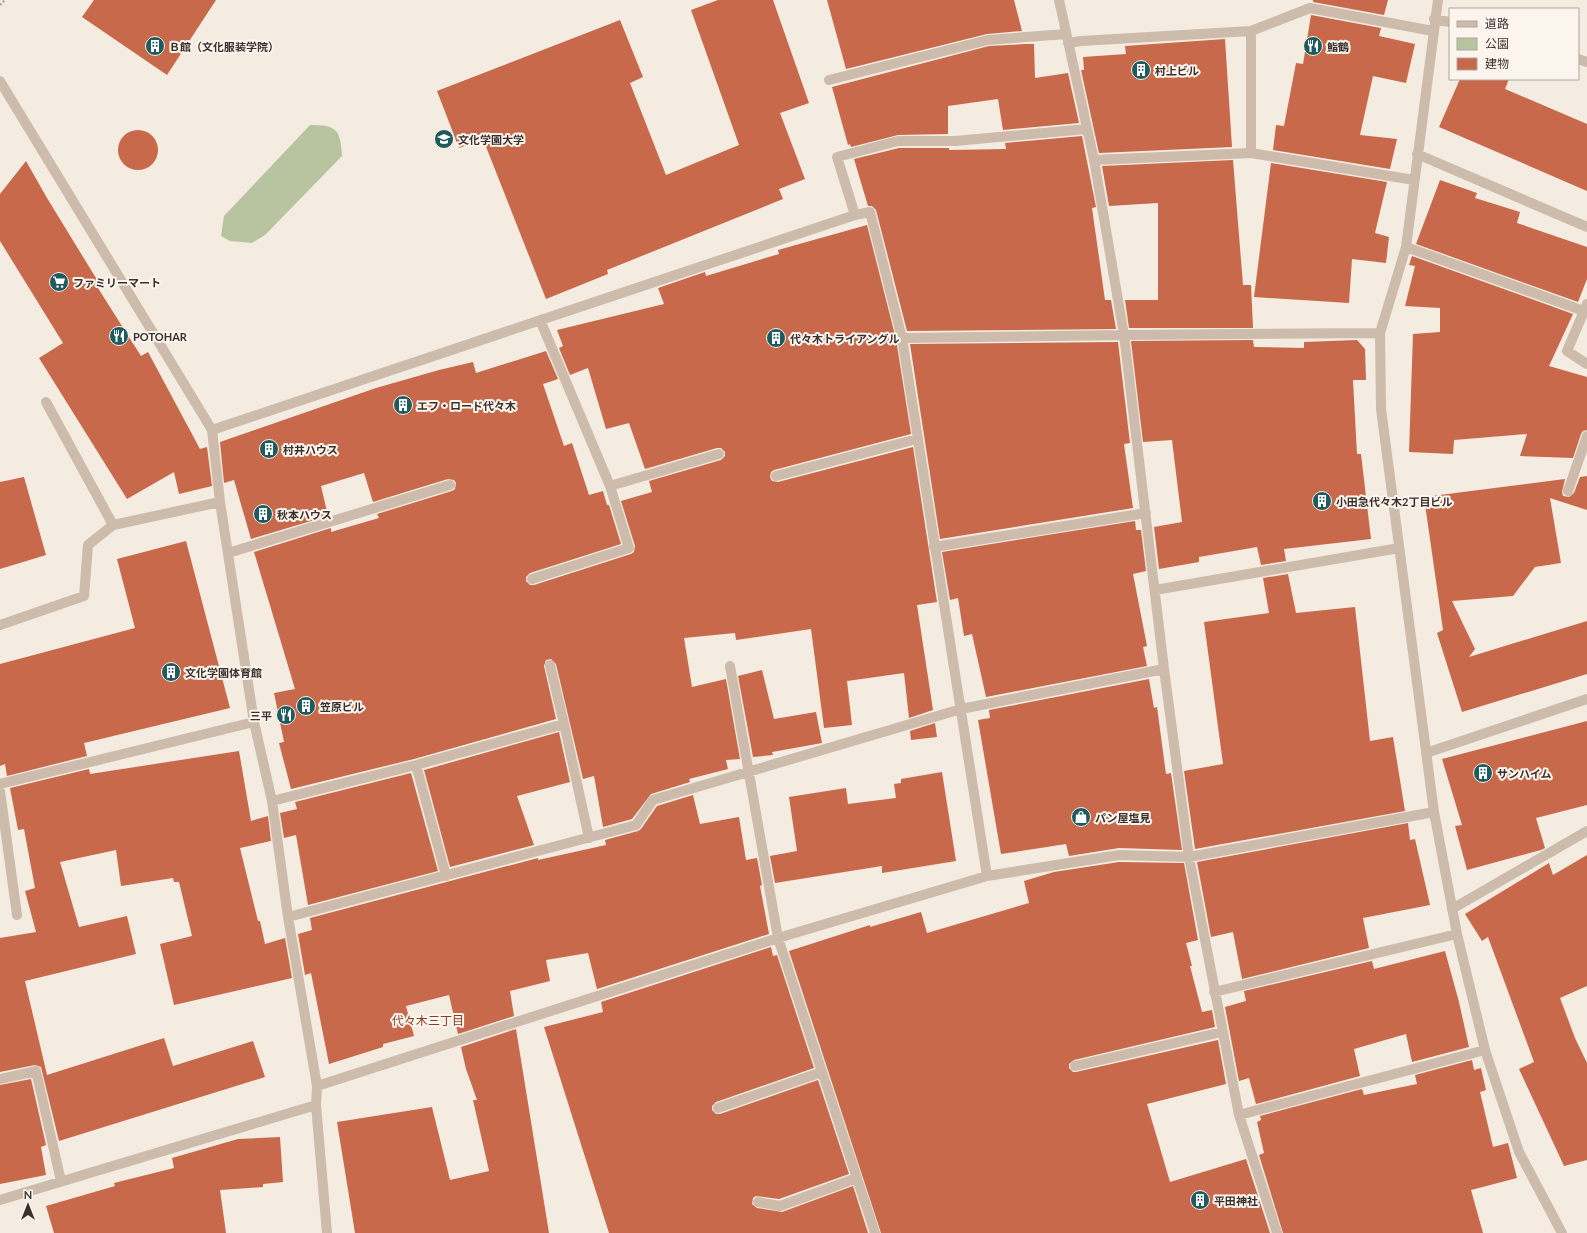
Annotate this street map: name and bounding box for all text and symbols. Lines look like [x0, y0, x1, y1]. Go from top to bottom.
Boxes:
legend [1449, 8, 1579, 80]
text: 道路 [1485, 16, 1509, 31]
building icon: Ｂ館（文化服装学院） [144, 35, 166, 57]
restaurant icon: 鮨鶴 [1302, 35, 1324, 57]
text: 公園 [1485, 36, 1509, 51]
place label: Ｂ館（文化服装学院） [169, 40, 279, 53]
place label: 鮨鶴 [1327, 40, 1349, 53]
text: 建物 [1485, 56, 1509, 71]
building icon: 村上ビル [1130, 59, 1152, 81]
place label: 村上ビル [1155, 64, 1199, 77]
school or university icon: 文化学園大学 [433, 128, 455, 150]
place label: 文化学園大学 [458, 133, 524, 146]
supermarket icon: ファミリーマート [48, 271, 70, 293]
place label: ファミリーマート [73, 276, 161, 289]
restaurant icon: POTOHAR [108, 325, 130, 347]
building icon: 代々木トライアングル [765, 327, 787, 349]
place label: POTOHAR [133, 330, 188, 343]
place label: 代々木トライアングル [790, 332, 900, 345]
building icon: エフ・ロード代々木 [392, 394, 414, 416]
place label: エフ・ロード代々木 [417, 399, 516, 412]
building icon: 村井ハウス [258, 438, 280, 460]
place label: 村井ハウス [283, 443, 338, 456]
building icon: 小田急代々木2丁目ビル [1311, 490, 1333, 512]
place label: 小田急代々木2丁目ビル [1336, 495, 1452, 508]
building icon: 秋本ハウス [252, 503, 274, 525]
place label: 秋本ハウス [277, 508, 332, 521]
building icon: 文化学園体育館 [160, 661, 182, 683]
place label: 文化学園体育館 [185, 666, 262, 679]
building icon: 笠原ビル [295, 695, 317, 717]
place label: 笠原ビル [319, 700, 364, 713]
restaurant icon: 三平 [275, 704, 297, 726]
place label: 三平 [250, 709, 272, 722]
building icon: サンハイム [1472, 762, 1494, 784]
place label: サンハイム [1497, 767, 1552, 780]
shop icon: パン屋塩見 [1070, 806, 1092, 828]
place label: パン屋塩見 [1095, 811, 1151, 824]
district label: 代々木三丁目 [392, 1013, 464, 1028]
north arrow [8, 1185, 48, 1225]
text: N [24, 1188, 32, 1201]
building icon: 平田神社 [1189, 1189, 1211, 1211]
place label: 平田神社 [1214, 1194, 1258, 1207]

